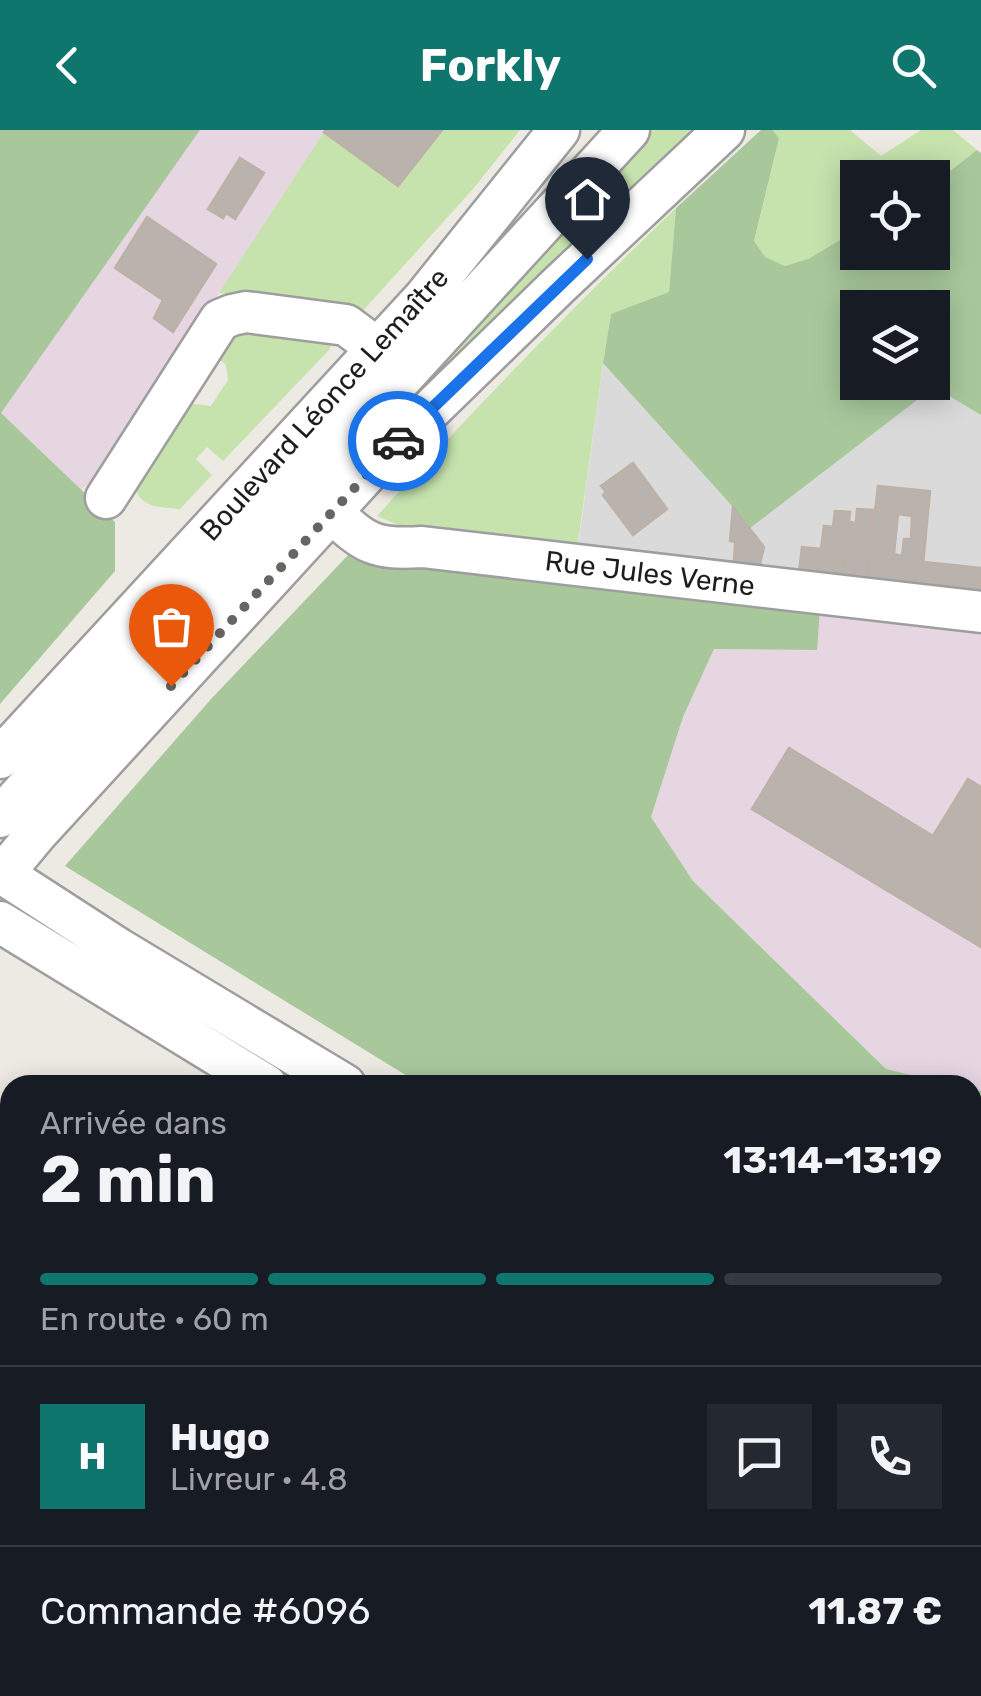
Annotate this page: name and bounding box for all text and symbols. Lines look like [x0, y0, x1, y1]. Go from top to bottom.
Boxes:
icon: back [40, 38, 95, 93]
icon: search [886, 38, 941, 93]
text: Forkly [420, 39, 561, 92]
pin [545, 157, 630, 260]
map controls [840, 160, 950, 400]
button: locate [840, 160, 950, 270]
icon: home [560, 172, 615, 227]
street label: Boulevard Léonce Lemaître [193, 261, 456, 547]
button: layers [840, 290, 950, 400]
courier [348, 391, 448, 491]
icon: car [371, 414, 426, 469]
street label: Rue Jules Verne [543, 544, 757, 603]
pin [129, 584, 214, 687]
icon: bag [144, 599, 199, 654]
text: Arrivée dans [40, 1104, 227, 1142]
text: 13:14–13:19 [723, 1137, 942, 1183]
text: 2 min [40, 1141, 216, 1218]
text: En route · 60 m [40, 1300, 269, 1338]
button: chat [707, 1404, 812, 1509]
button: phone [837, 1404, 942, 1509]
text: Hugo [170, 1414, 270, 1460]
text: H [78, 1433, 107, 1479]
text: Livreur · 4.8 [170, 1460, 348, 1498]
text: Commande #6096 [40, 1588, 371, 1634]
text: 11.87 € [808, 1588, 942, 1634]

